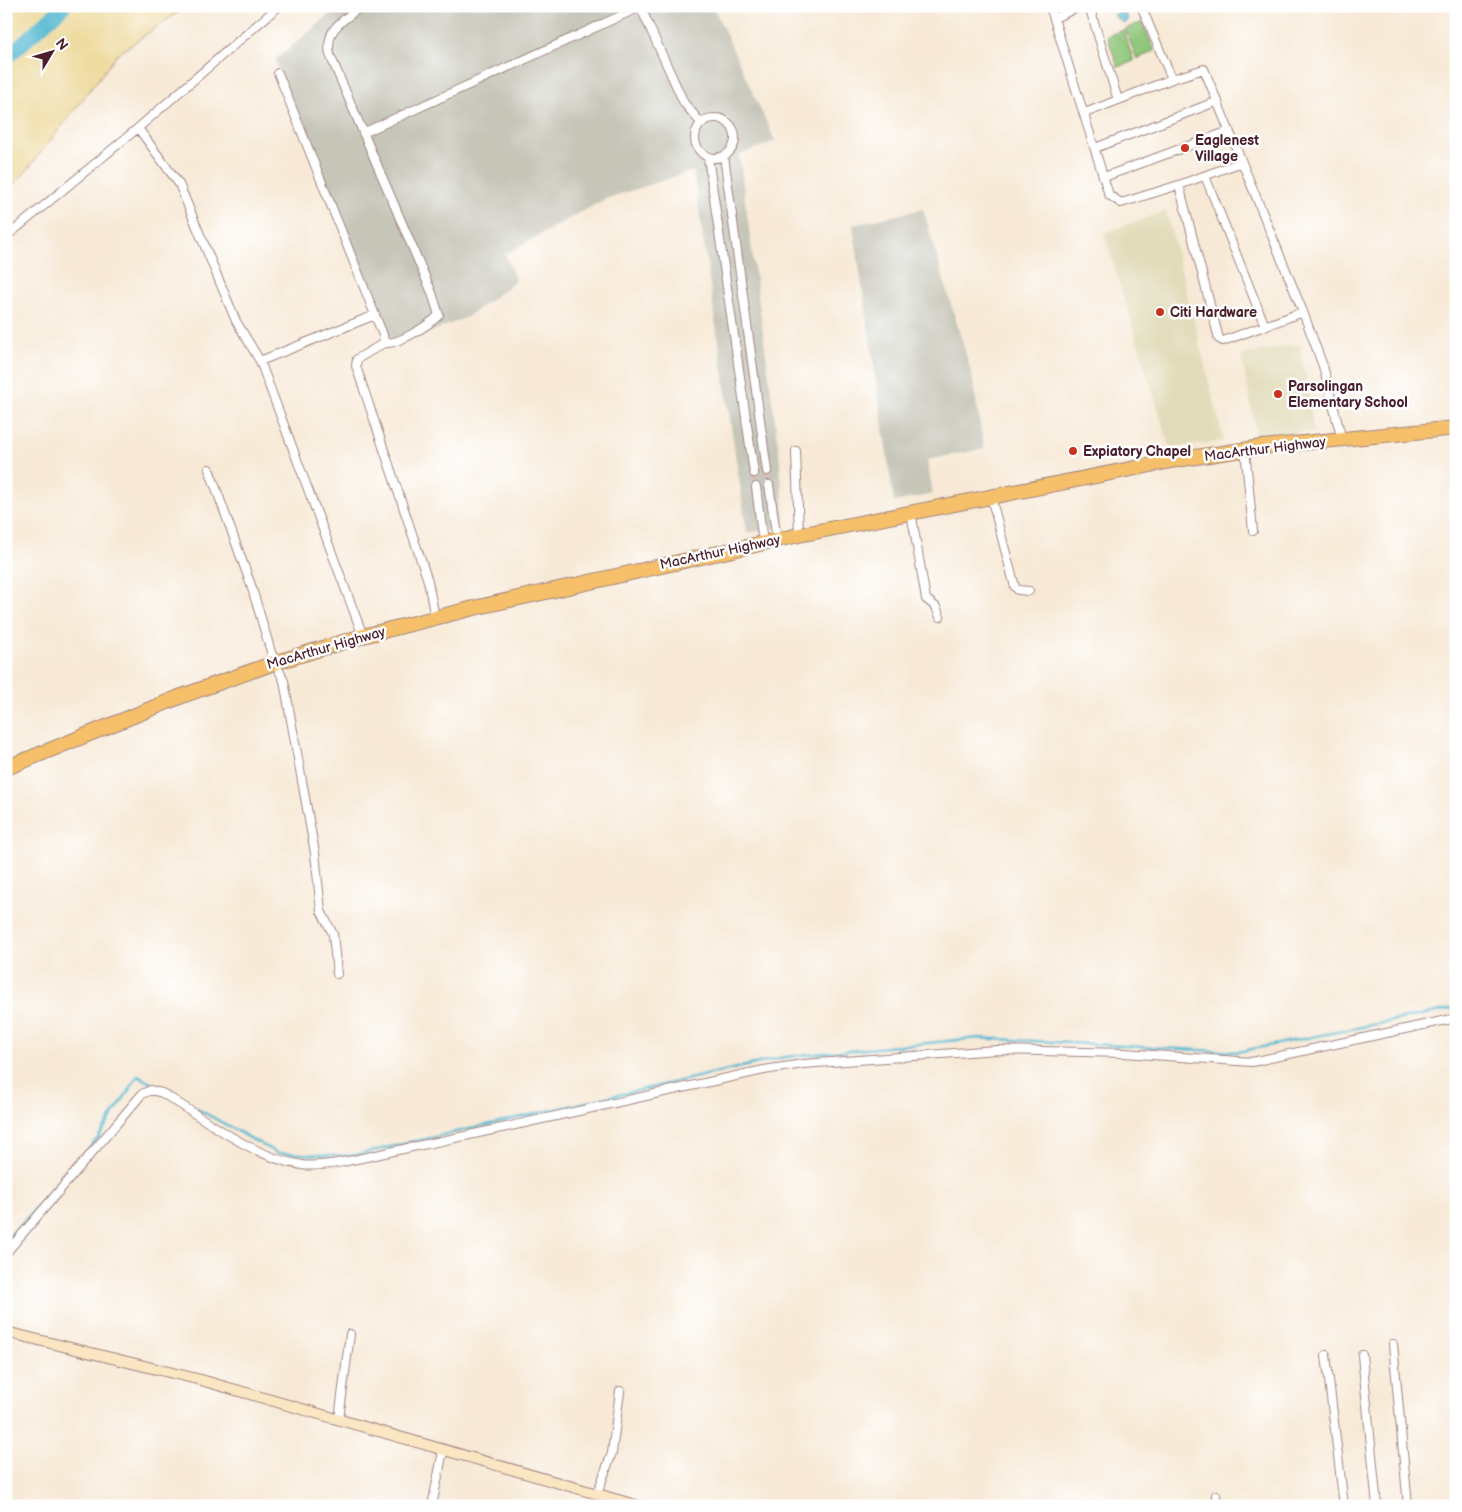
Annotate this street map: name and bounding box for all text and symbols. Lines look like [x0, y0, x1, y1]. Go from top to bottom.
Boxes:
north arrow [28, 28, 78, 78]
text: N [52, 35, 72, 54]
place label: Eaglenest Village [1195, 132, 1259, 165]
marker: Eaglenest Village [1179, 142, 1191, 154]
place label: Citi Hardware [1170, 304, 1257, 321]
marker: Citi Hardware [1154, 306, 1166, 318]
place label: Parsolingan Elementary School [1288, 378, 1408, 411]
marker: Parsolingan Elementary School [1272, 388, 1284, 400]
street label: MacArthur Highway [1203, 433, 1328, 465]
place label: Expiatory Chapel [1083, 443, 1191, 460]
marker: Expiatory Chapel [1067, 445, 1079, 457]
street label: MacArthur Highway [658, 531, 782, 573]
street label: MacArthur Highway [265, 623, 388, 673]

